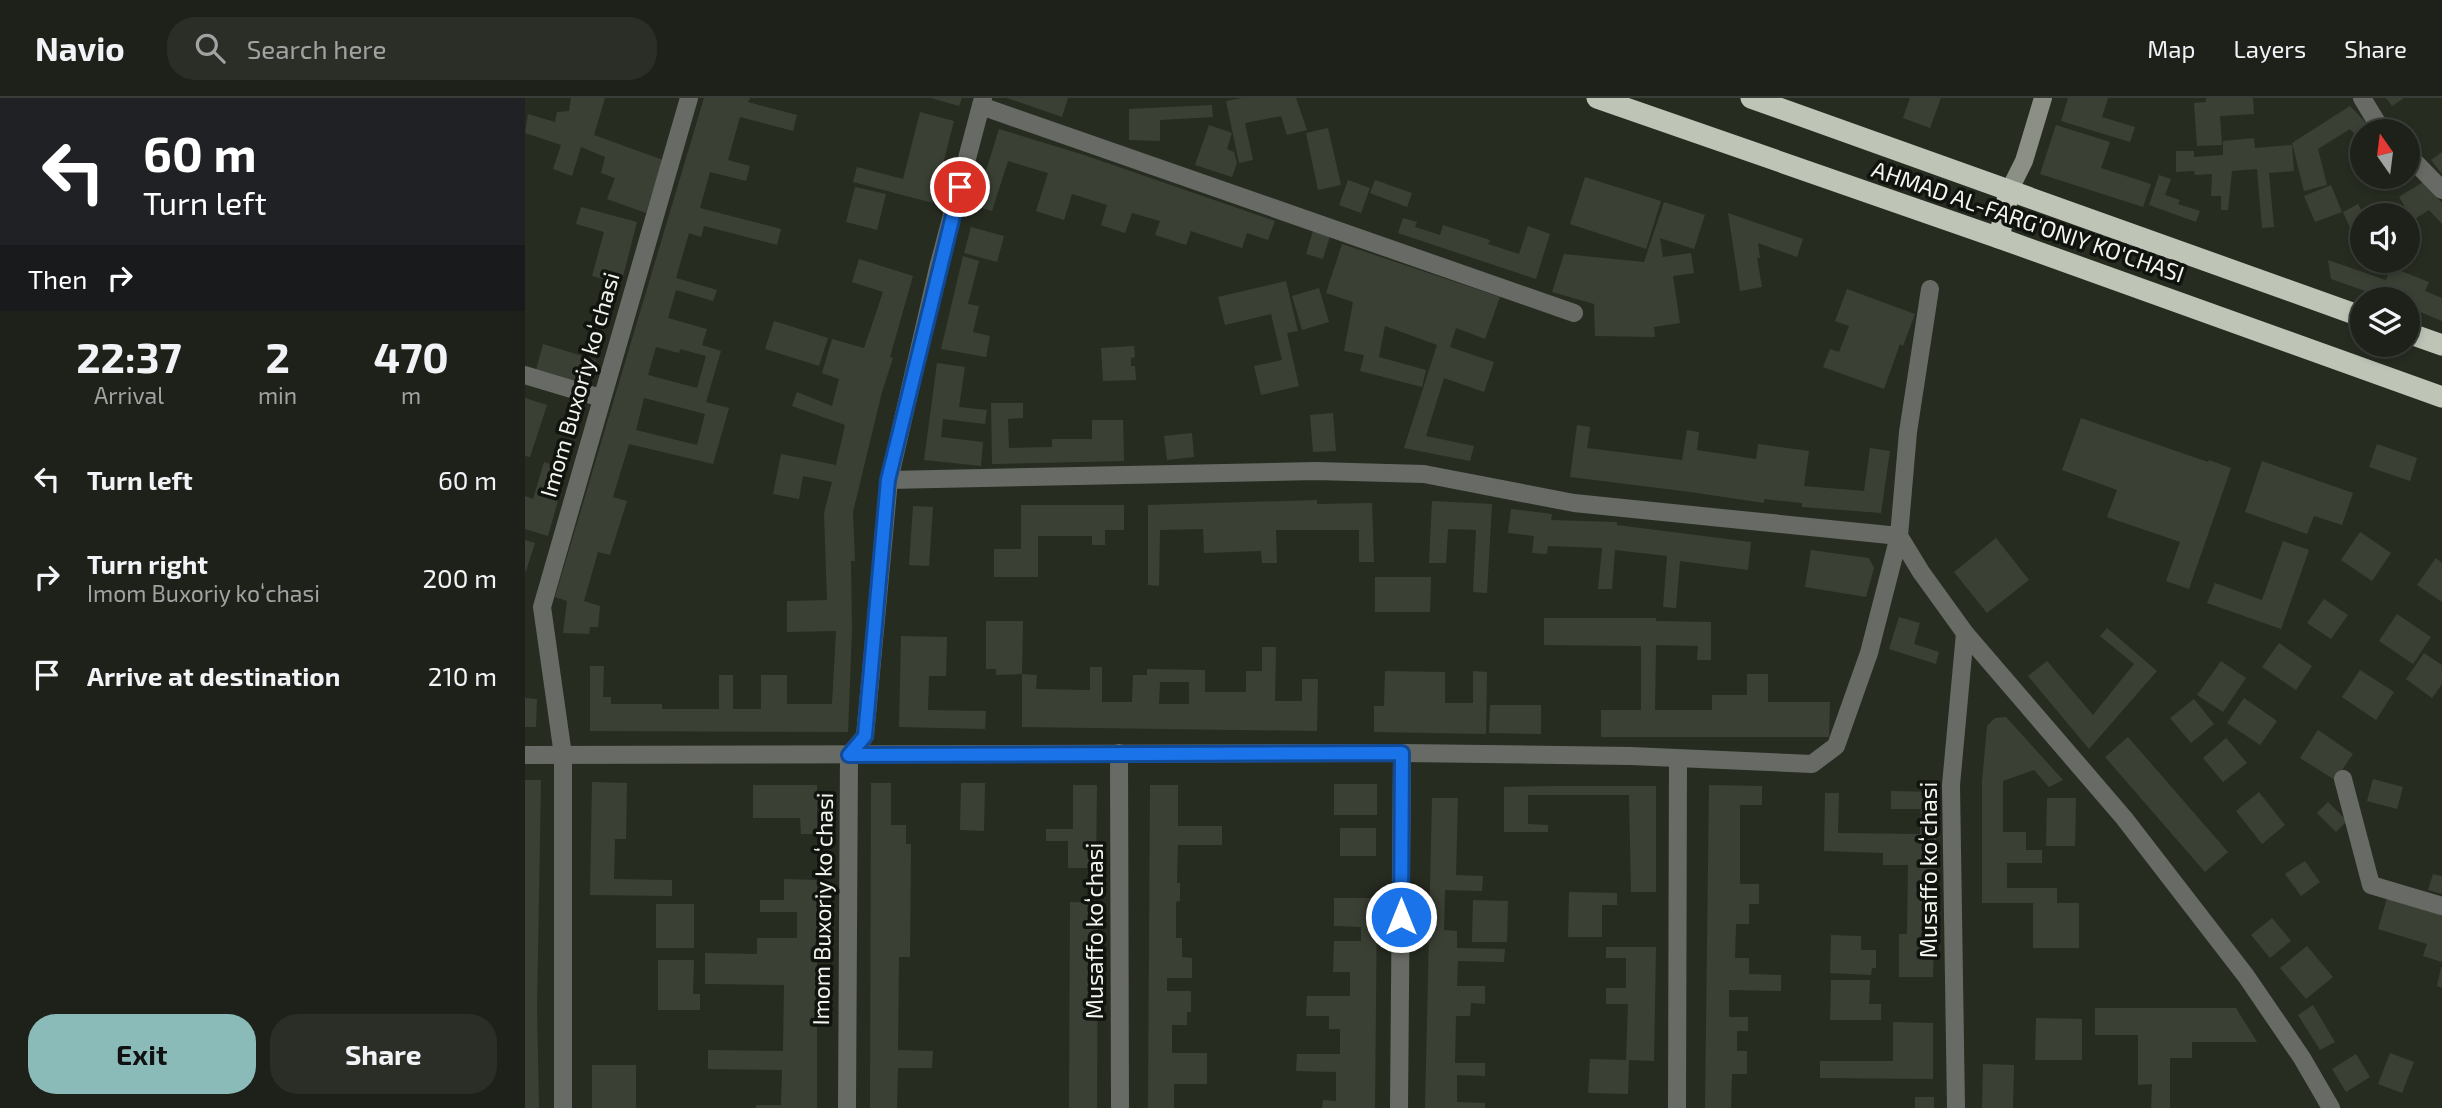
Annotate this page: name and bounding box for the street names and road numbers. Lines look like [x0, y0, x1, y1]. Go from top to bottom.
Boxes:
street label: AHMAD AL-FARG'ONIY KO'CHASI [1868, 154, 2188, 288]
street label: Imom Buxoriy koʻchasi [533, 269, 625, 501]
street label: Musaffo koʻchasi [1914, 782, 1942, 958]
street label: Imom Buxoriy koʻchasi [806, 792, 838, 1026]
street label: Musaffo koʻchasi [1080, 843, 1108, 1019]

